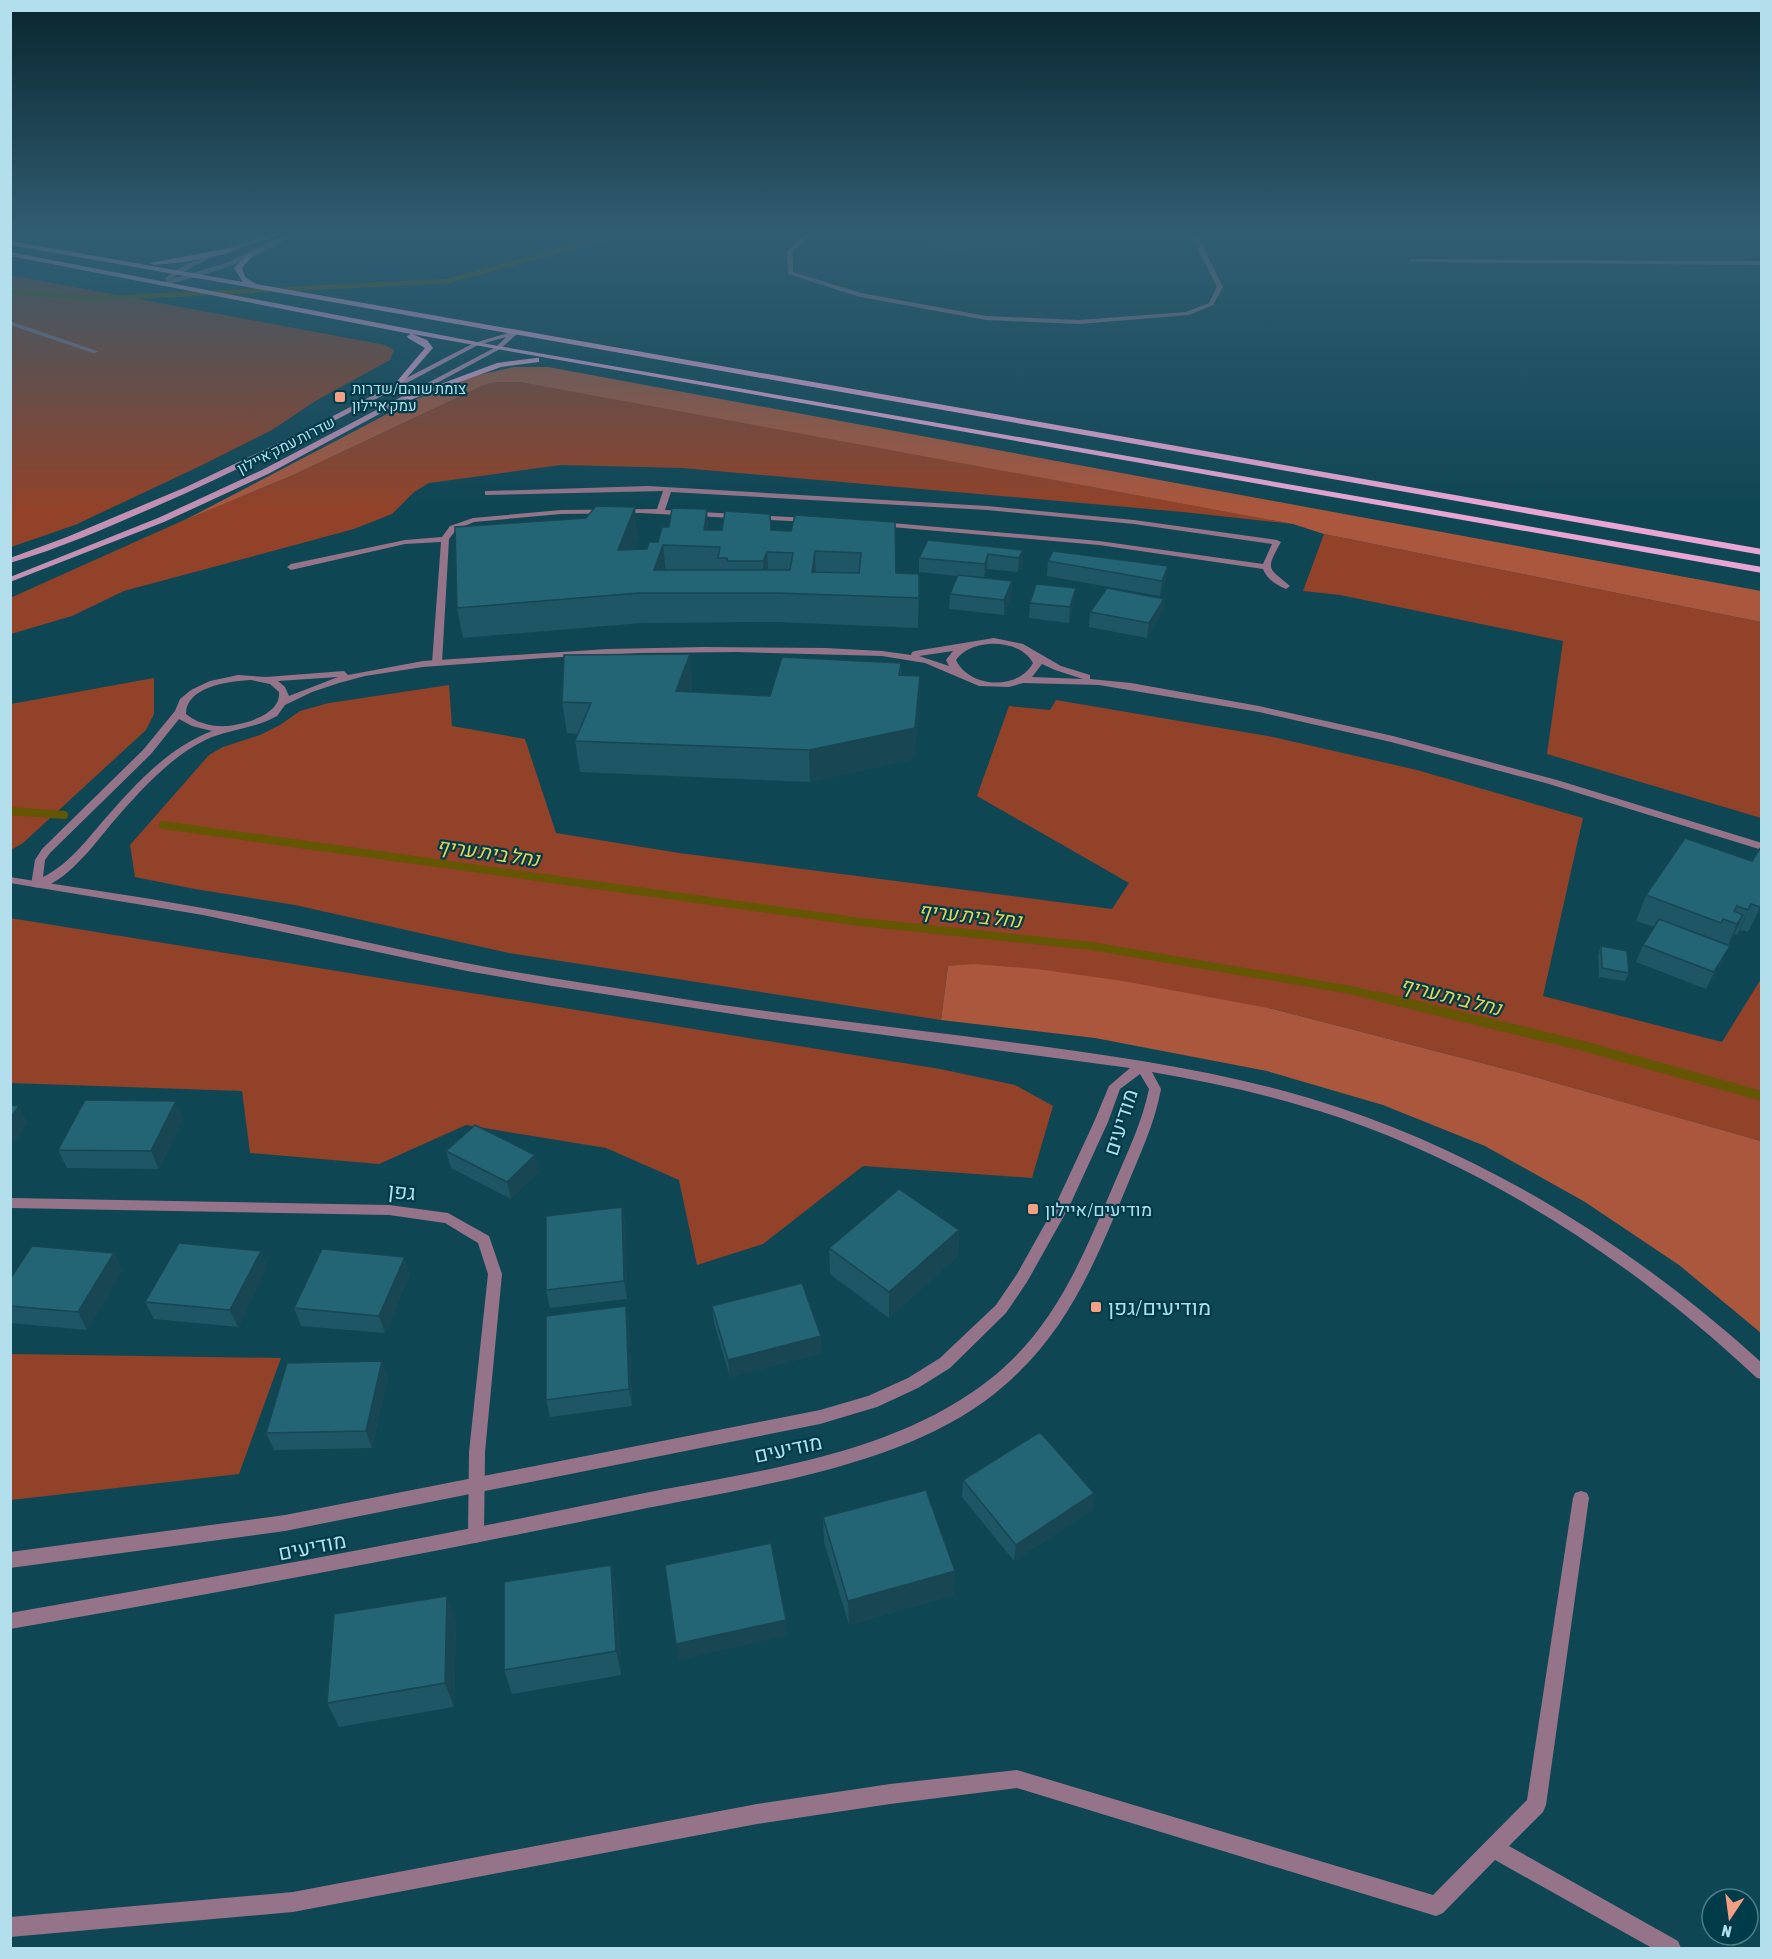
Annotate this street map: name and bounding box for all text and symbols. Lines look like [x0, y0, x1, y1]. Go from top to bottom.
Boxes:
place label: צומת שוהם/שדרות עמק איילון [352, 380, 466, 414]
marker: צומת שוהם/שדרות עמק איילון [333, 390, 347, 404]
street label: שדרות עמק איילון [234, 413, 338, 477]
water label: נחל בית עריף [435, 833, 543, 872]
water label: נחל בית עריף [917, 898, 1024, 933]
water label: נחל בית עריף [1398, 972, 1506, 1021]
street label: מודיעים [1098, 1086, 1142, 1158]
street label: גפן [387, 1178, 417, 1204]
place label: מודיעים/איילון [1045, 1199, 1152, 1220]
marker: מודיעים/איילון [1026, 1202, 1040, 1216]
place label: מודיעים/גפן [1108, 1295, 1211, 1319]
marker: מודיעים/גפן [1089, 1300, 1103, 1314]
street label: מודיעים [752, 1429, 824, 1467]
street label: מודיעים [276, 1528, 348, 1564]
north arrow [1700, 1887, 1760, 1947]
text: N [1720, 1922, 1733, 1941]

